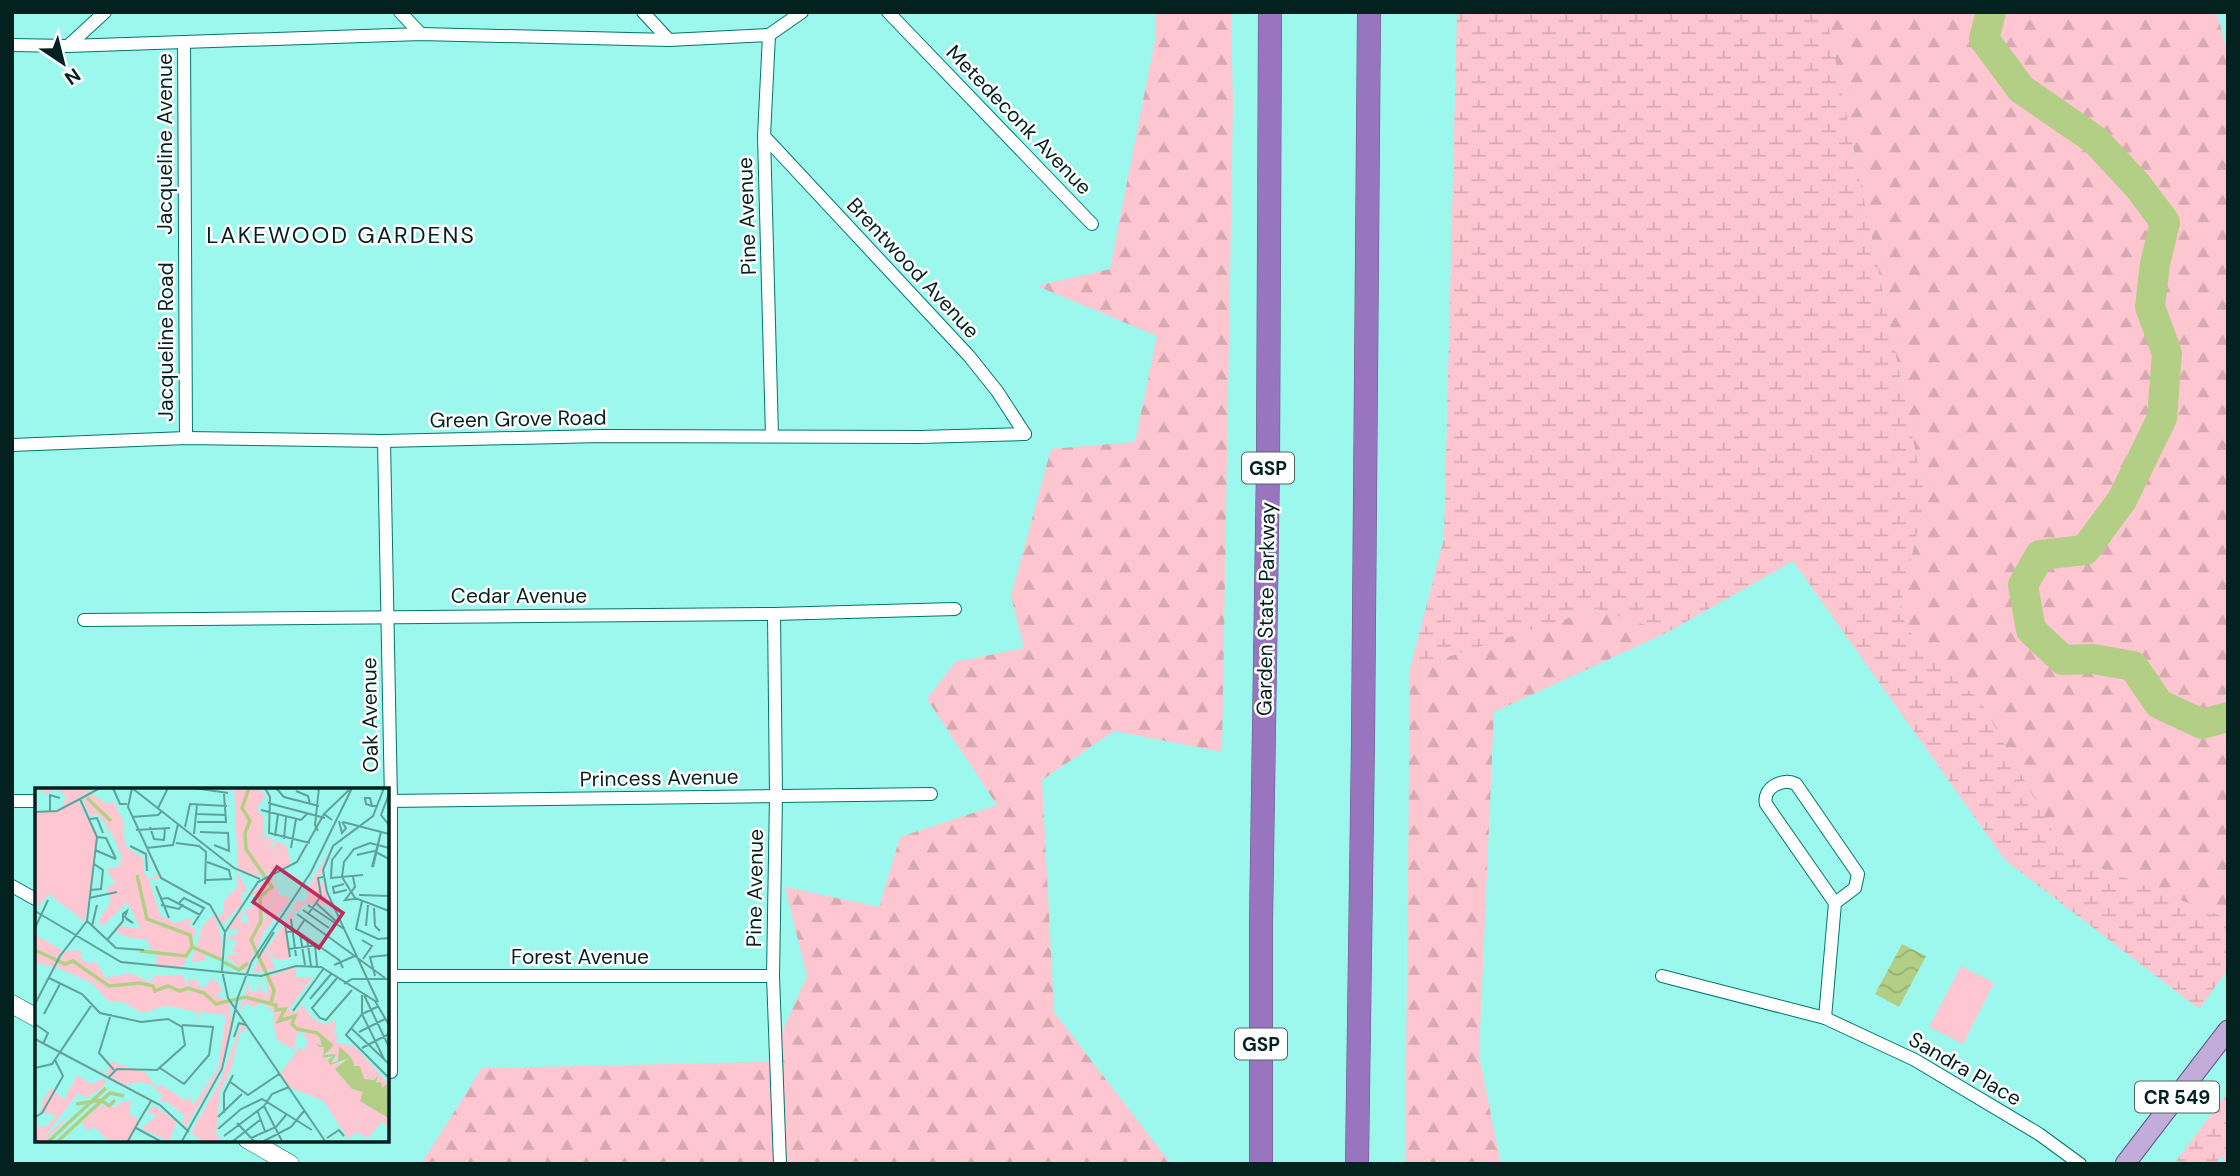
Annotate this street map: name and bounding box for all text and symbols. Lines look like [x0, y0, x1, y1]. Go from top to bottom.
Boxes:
north arrow [28, 28, 98, 98]
street label: Metedeconk Avenue [940, 39, 1098, 201]
street label: Jacqueline Avenue [151, 53, 179, 235]
text: N [60, 62, 85, 91]
street label: Pine Avenue [731, 156, 763, 276]
street label: Brentwood Avenue [840, 192, 986, 344]
district label: LAKEWOOD GARDENS [206, 220, 476, 250]
street label: Jacqueline Road [152, 262, 180, 422]
street label: Green Grove Road [429, 403, 607, 435]
road number: GSP [1242, 453, 1294, 484]
street label: Garden State Parkway [1250, 501, 1282, 716]
street label: Cedar Avenue [451, 582, 587, 610]
street label: Oak Avenue [355, 657, 385, 773]
street label: Princess Avenue [579, 763, 739, 793]
inset map [35, 788, 388, 1141]
street label: Pine Avenue [740, 829, 770, 947]
street label: Forest Avenue [511, 943, 649, 971]
street label: Sandra Place [1904, 1025, 2027, 1113]
road number: GSP [1235, 1028, 1287, 1060]
road number: CR 549 [2135, 1082, 2219, 1112]

